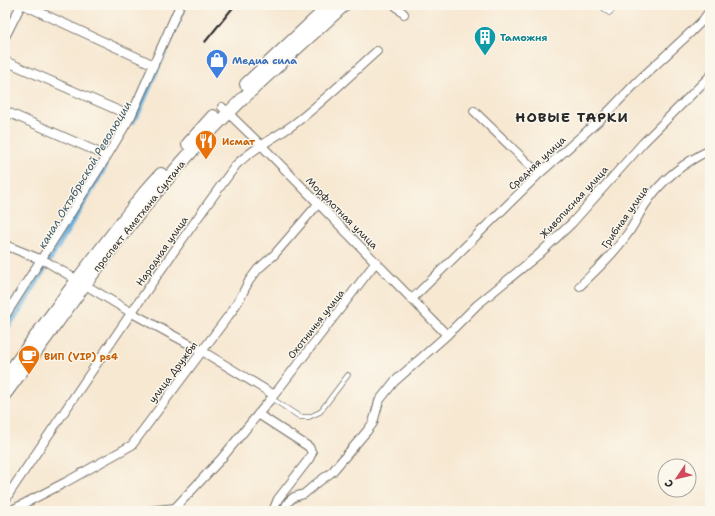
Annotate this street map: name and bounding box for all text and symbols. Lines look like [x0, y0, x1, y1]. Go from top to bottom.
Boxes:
building icon: Таможня [472, 24, 498, 57]
place label: Таможня [500, 31, 548, 44]
shop icon: Медиа сила [204, 47, 230, 80]
place label: Медиа сила [232, 54, 297, 67]
water label: канал Октябрьской Революции [35, 98, 135, 252]
district label: НОВЫЕ ТАРКИ [515, 108, 629, 126]
restaurant icon: Исмат [193, 128, 219, 161]
street label: Средняя улица [506, 133, 569, 193]
place label: Исмат [222, 135, 255, 148]
street label: проспект Аметхана Султана [90, 157, 188, 274]
street label: Живописная улица [537, 162, 612, 241]
street label: Морфлотная улица [303, 174, 381, 252]
street label: Грибная улица [599, 183, 652, 251]
street label: Народная улица [133, 213, 191, 288]
street label: Охотничья улица [285, 286, 348, 361]
street label: улица Дружбы [146, 339, 200, 405]
cafe icon: ВИП (VIP) ps4 [16, 343, 42, 376]
place label: ВИП (VIP) ps4 [44, 350, 118, 363]
north arrow [657, 458, 697, 498]
text: С [661, 476, 677, 491]

